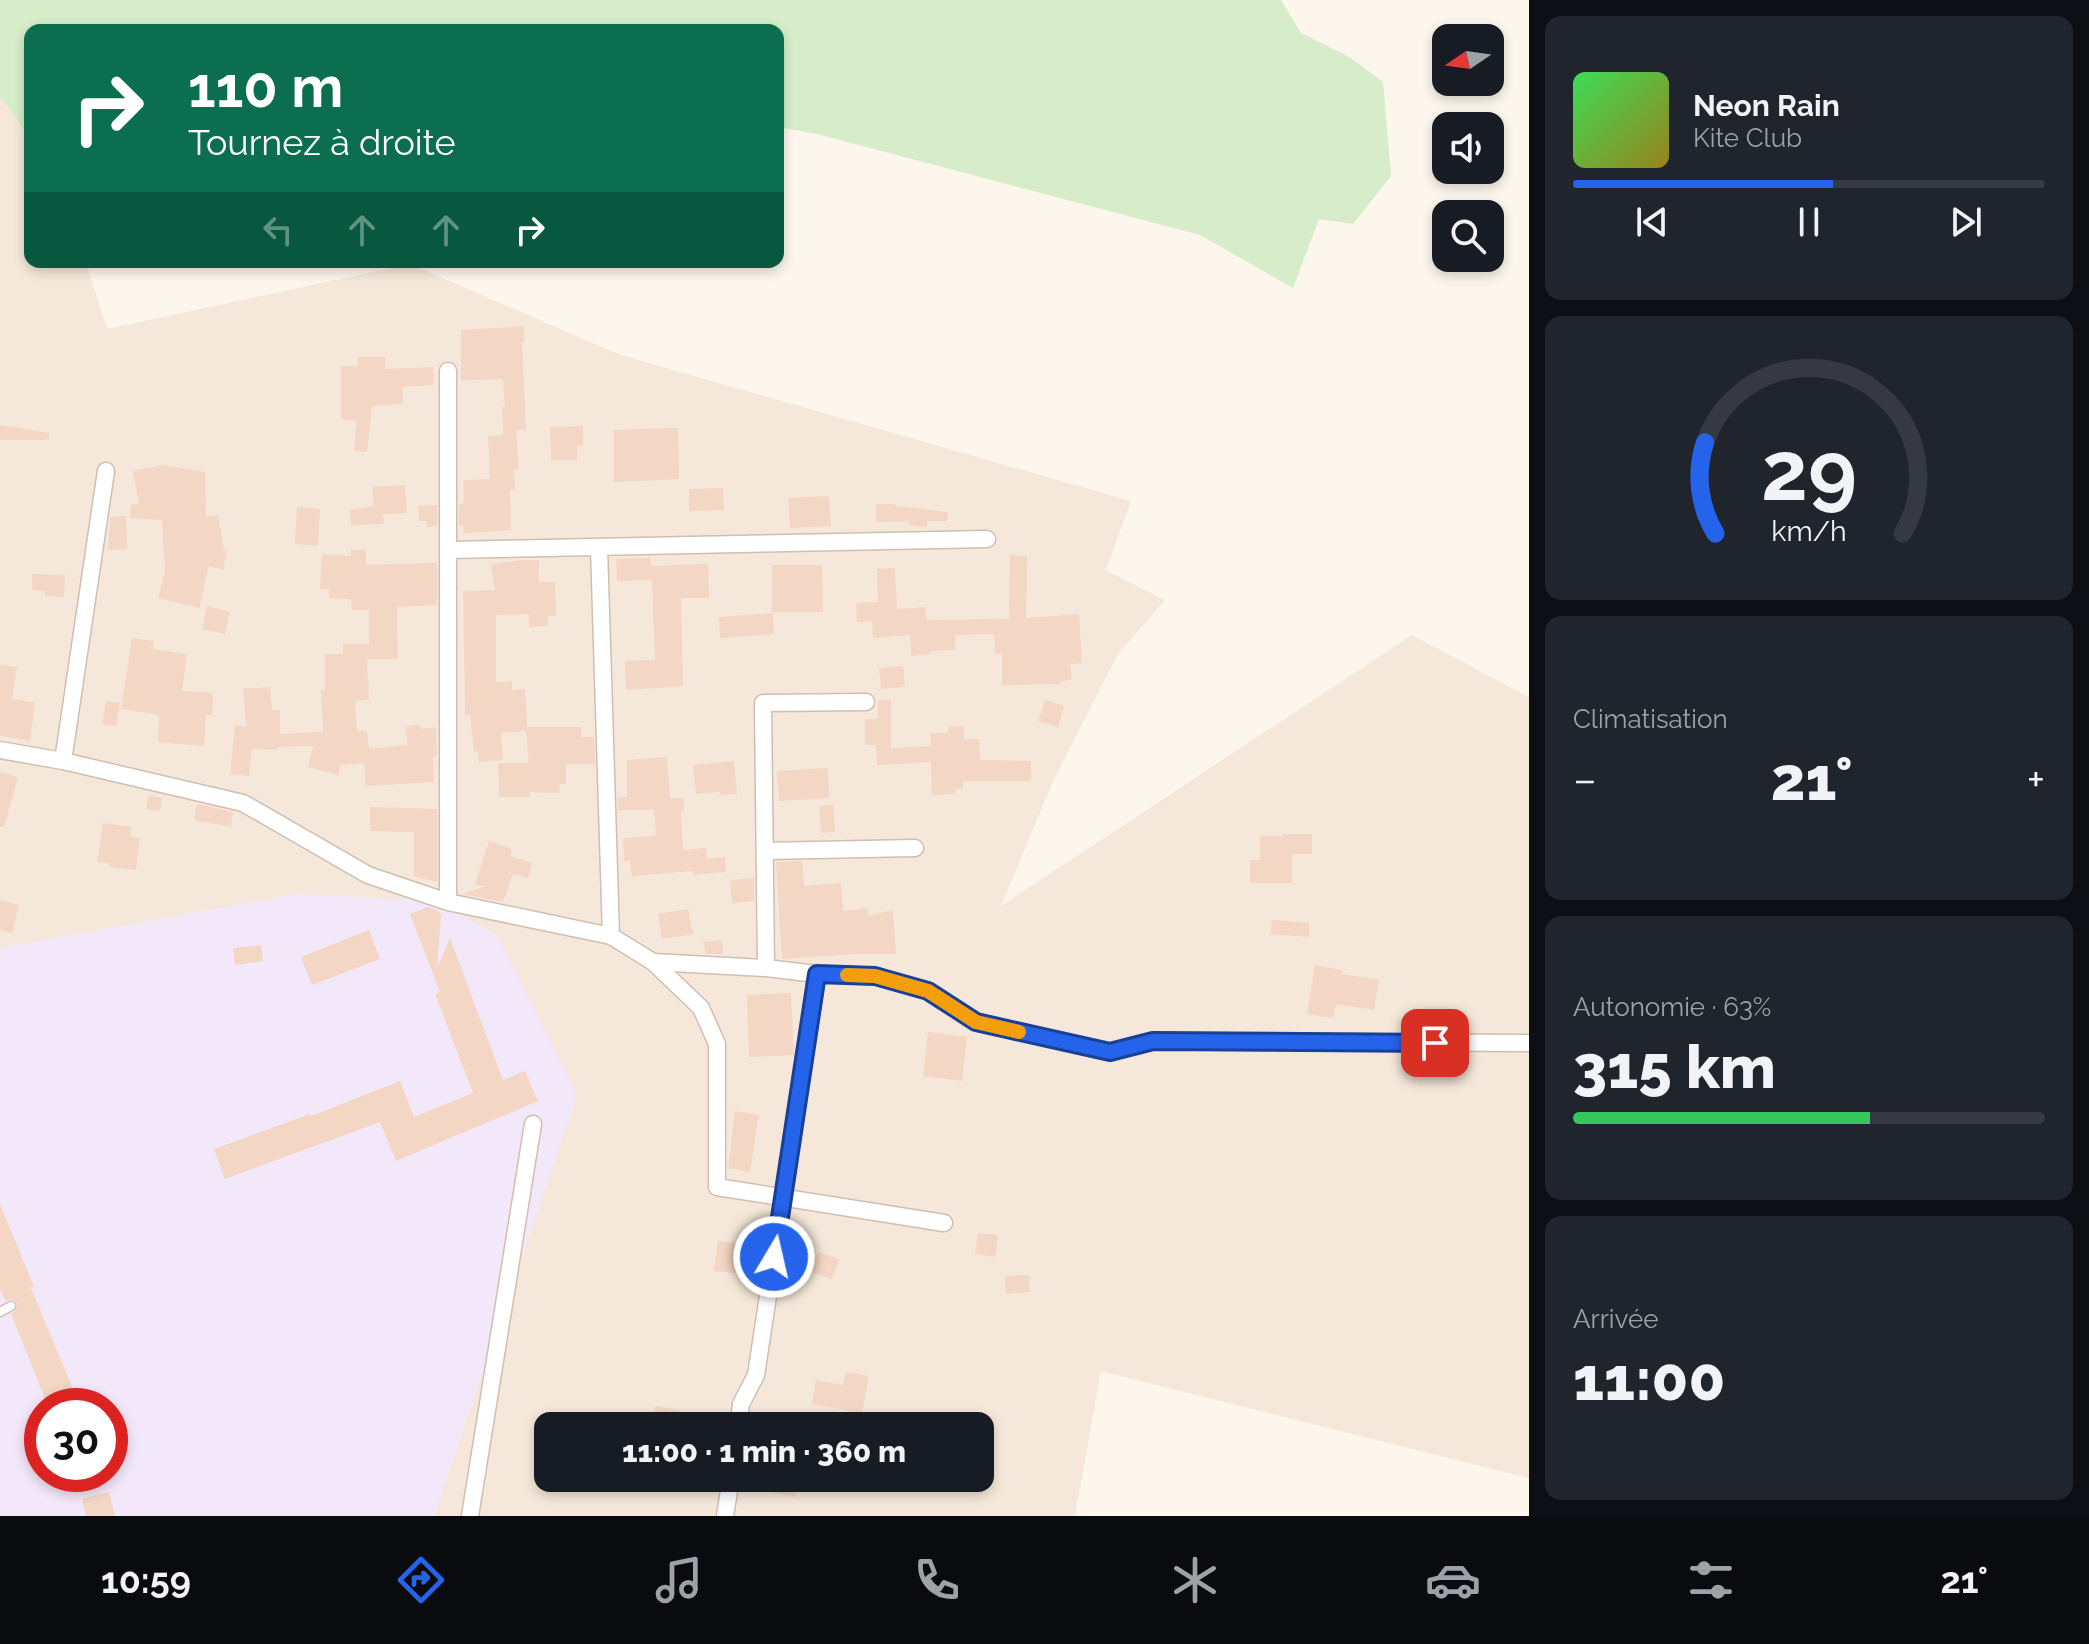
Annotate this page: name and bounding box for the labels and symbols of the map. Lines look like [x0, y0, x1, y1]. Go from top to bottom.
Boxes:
north arrow [1432, 24, 1504, 96]
pin [1401, 1009, 1469, 1077]
position arrow [732, 1215, 816, 1299]
speed limit sign: 30 [24, 1388, 128, 1492]

